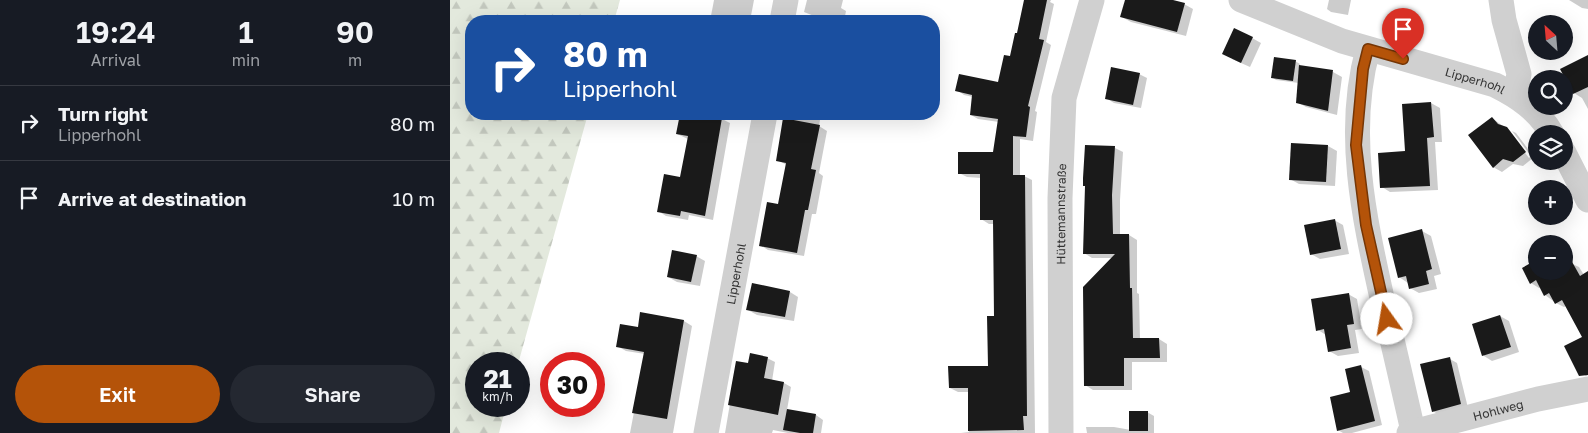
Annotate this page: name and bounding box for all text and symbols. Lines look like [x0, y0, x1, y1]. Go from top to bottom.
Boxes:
pin [1382, 8, 1424, 59]
text: 19:24 [76, 14, 156, 50]
text: 1 [238, 14, 254, 50]
text: 90 [336, 14, 374, 50]
icon: arrive [1389, 15, 1417, 43]
north arrow [1528, 15, 1572, 60]
map controls [1528, 15, 1573, 280]
text: 80 m [563, 33, 648, 75]
icon: right [480, 35, 545, 100]
text: Arrival [91, 50, 141, 70]
text: min [232, 50, 260, 70]
text: m [348, 50, 362, 70]
street label: Lipperhohl [1444, 64, 1509, 97]
button: search [1528, 70, 1573, 115]
text: Lipperhohl [563, 75, 677, 102]
text: Turn right [58, 102, 148, 125]
icon: right [15, 109, 43, 137]
text: 80 m [390, 112, 435, 135]
text: Lipperhohl [58, 125, 141, 145]
button: layers [1528, 125, 1573, 170]
street label: Hüttemannstraße [1052, 163, 1069, 265]
button: + [1528, 180, 1573, 225]
icon: arrive [15, 184, 43, 212]
text: Arrive at destination [58, 187, 246, 210]
text: 10 m [392, 187, 435, 210]
button: − [1528, 235, 1573, 280]
street label: Lipperhohl [722, 242, 749, 306]
position arrow [1360, 292, 1412, 344]
speed limit sign: 30 [540, 352, 605, 417]
text: 21 [483, 363, 512, 394]
button: Exit [15, 365, 220, 423]
button: Share [230, 365, 435, 423]
text: km/h [482, 389, 513, 404]
street label: Hohlweg [1471, 396, 1525, 423]

